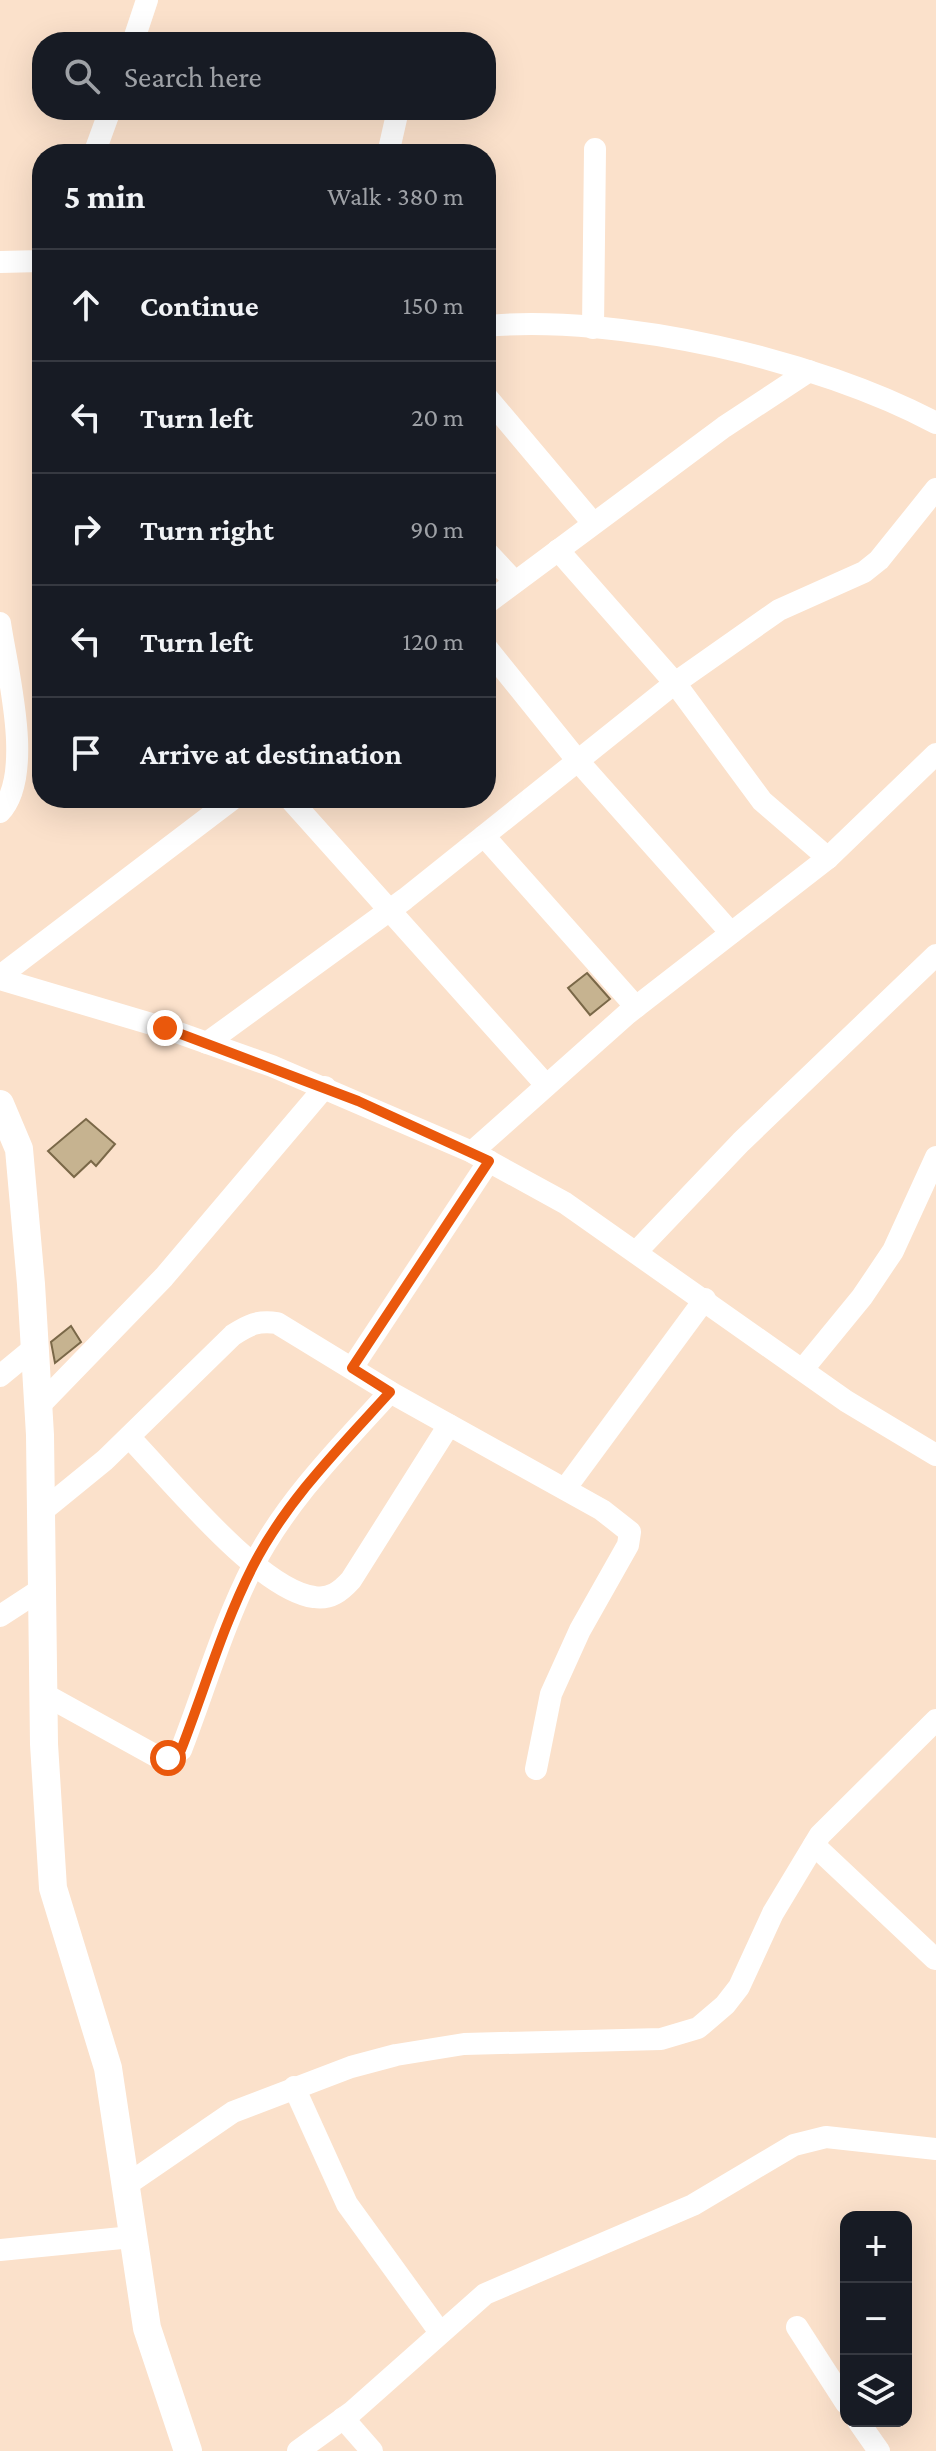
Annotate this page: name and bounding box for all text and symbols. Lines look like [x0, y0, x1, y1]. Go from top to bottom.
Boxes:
search box [32, 32, 496, 120]
icon: search [60, 54, 104, 98]
text: Search here [124, 60, 262, 93]
text: 5 min [64, 178, 145, 215]
text: Walk · 380 m [327, 182, 464, 211]
icon: ahead [64, 283, 108, 327]
text: Continue [140, 289, 259, 322]
text: 150 m [403, 291, 464, 320]
icon: left [64, 395, 108, 439]
text: Turn left [140, 401, 253, 434]
text: 20 m [411, 403, 464, 432]
icon: right [64, 507, 108, 551]
text: Turn right [140, 513, 274, 546]
text: 90 m [410, 515, 464, 544]
icon: left [64, 619, 108, 663]
text: Turn left [140, 625, 253, 658]
text: 120 m [403, 627, 464, 656]
icon: arrive [64, 731, 108, 775]
text: Arrive at destination [140, 737, 402, 770]
route end [147, 1010, 183, 1046]
route start [150, 1740, 186, 1776]
map controls [840, 2211, 912, 2427]
button: + [840, 2211, 912, 2283]
button: − [840, 2283, 912, 2355]
button: layers [840, 2355, 912, 2427]

